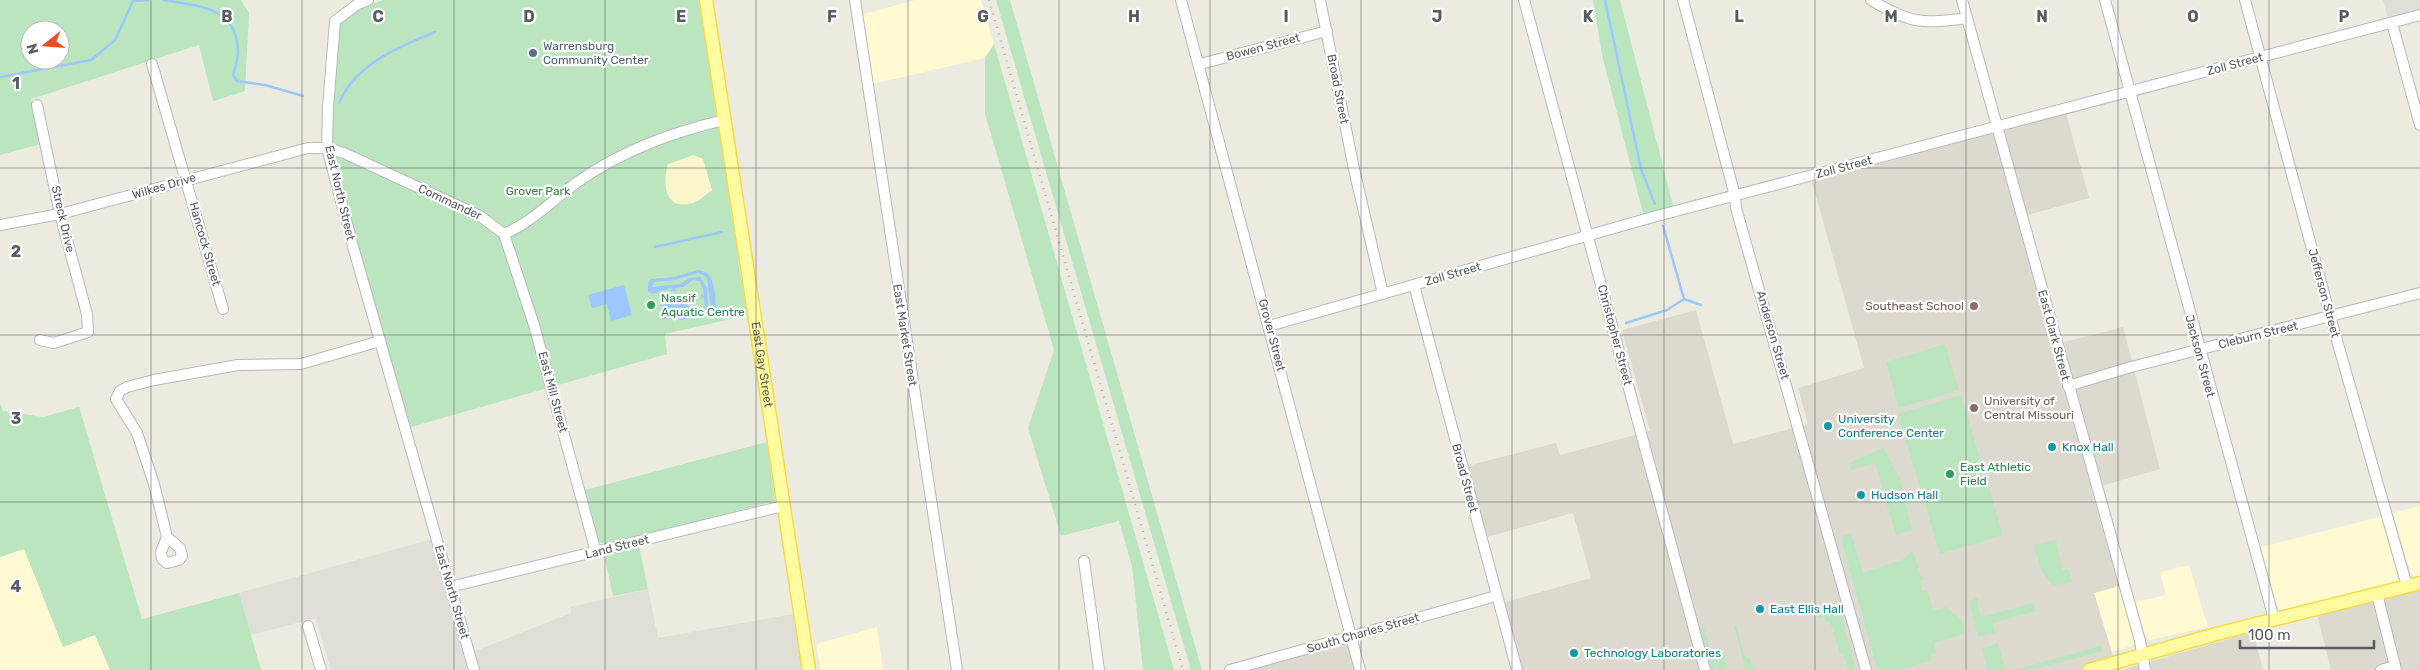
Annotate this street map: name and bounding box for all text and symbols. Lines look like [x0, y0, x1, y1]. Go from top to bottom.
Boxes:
text: B [221, 7, 233, 26]
text: C [372, 7, 384, 26]
text: D [523, 7, 535, 26]
text: E [676, 7, 686, 26]
text: F [827, 7, 837, 26]
text: G [977, 7, 989, 26]
text: H [1128, 7, 1140, 26]
text: I [1283, 7, 1289, 26]
text: J [1432, 7, 1442, 26]
text: K [1583, 7, 1594, 26]
text: L [1734, 7, 1744, 26]
text: M [1884, 7, 1898, 26]
text: N [2036, 7, 2048, 26]
text: O [2187, 7, 2199, 26]
text: P [2339, 7, 2350, 26]
north arrow [20, 20, 70, 70]
street label: Bowen Street [1225, 30, 1302, 64]
place label: Warrensburg Community Center [543, 39, 649, 67]
text: N [23, 41, 43, 56]
marker: Warrensburg Community Center [527, 47, 539, 59]
street label: Zoll Street [2205, 50, 2265, 78]
street label: Broad Street [1324, 53, 1352, 125]
text: 1 [12, 74, 20, 93]
street label: East North Street [322, 144, 358, 242]
street label: Zoll Street [1814, 153, 1874, 181]
street label: Wilkes Drive [130, 170, 198, 202]
street label: Commander [416, 181, 484, 223]
street label: Streck Drive [49, 184, 78, 254]
park label: Grover Park [506, 184, 571, 198]
street label: Hancock Street [186, 201, 224, 288]
text: 2 [11, 242, 21, 261]
street label: Jefferson Street [2305, 247, 2343, 339]
street label: Zoll Street [1423, 259, 1483, 289]
street label: East Market Street [890, 283, 920, 387]
street label: Christopher Street [1595, 283, 1635, 387]
street label: East Clark Street [2035, 288, 2073, 382]
street label: Anderson Street [1754, 289, 1792, 381]
place label: Nassif Aquatic Centre [661, 291, 745, 319]
street label: Grover Street [1256, 297, 1288, 373]
marker: Nassif Aquatic Centre [645, 299, 657, 311]
place label: Southeast School [1865, 299, 1964, 313]
marker: Southeast School [1968, 300, 1980, 312]
street label: Jackson Street [2182, 313, 2218, 399]
street label: Cleburn Street [2217, 318, 2300, 352]
street label: East Gay Street [749, 321, 776, 409]
street label: East Mill Street [535, 350, 571, 434]
place label: University of Central Missouri [1984, 394, 2074, 422]
marker: University of Central Missouri [1968, 402, 1980, 414]
text: 3 [11, 409, 21, 428]
place label: University Conference Center [1838, 412, 1944, 440]
marker: University Conference Center [1822, 420, 1834, 432]
place label: Knox Hall [2062, 440, 2114, 454]
marker: Knox Hall [2046, 441, 2058, 453]
street label: Broad Street [1449, 442, 1481, 514]
place label: East Athletic Field [1960, 460, 2031, 488]
marker: East Athletic Field [1944, 468, 1956, 480]
place label: Hudson Hall [1871, 488, 1938, 502]
marker: Hudson Hall [1855, 489, 1867, 501]
street label: Land Street [584, 532, 651, 562]
street label: East North Street [432, 543, 472, 641]
text: 4 [11, 577, 22, 596]
place label: East Ellis Hall [1770, 602, 1844, 616]
marker: East Ellis Hall [1754, 603, 1766, 615]
street label: South Charles Street [1305, 610, 1421, 656]
scale bar [2240, 618, 2374, 650]
text: 100 m [2248, 626, 2290, 644]
place label: Technology Laboratories [1584, 646, 1721, 660]
marker: Technology Laboratories [1568, 647, 1580, 659]

